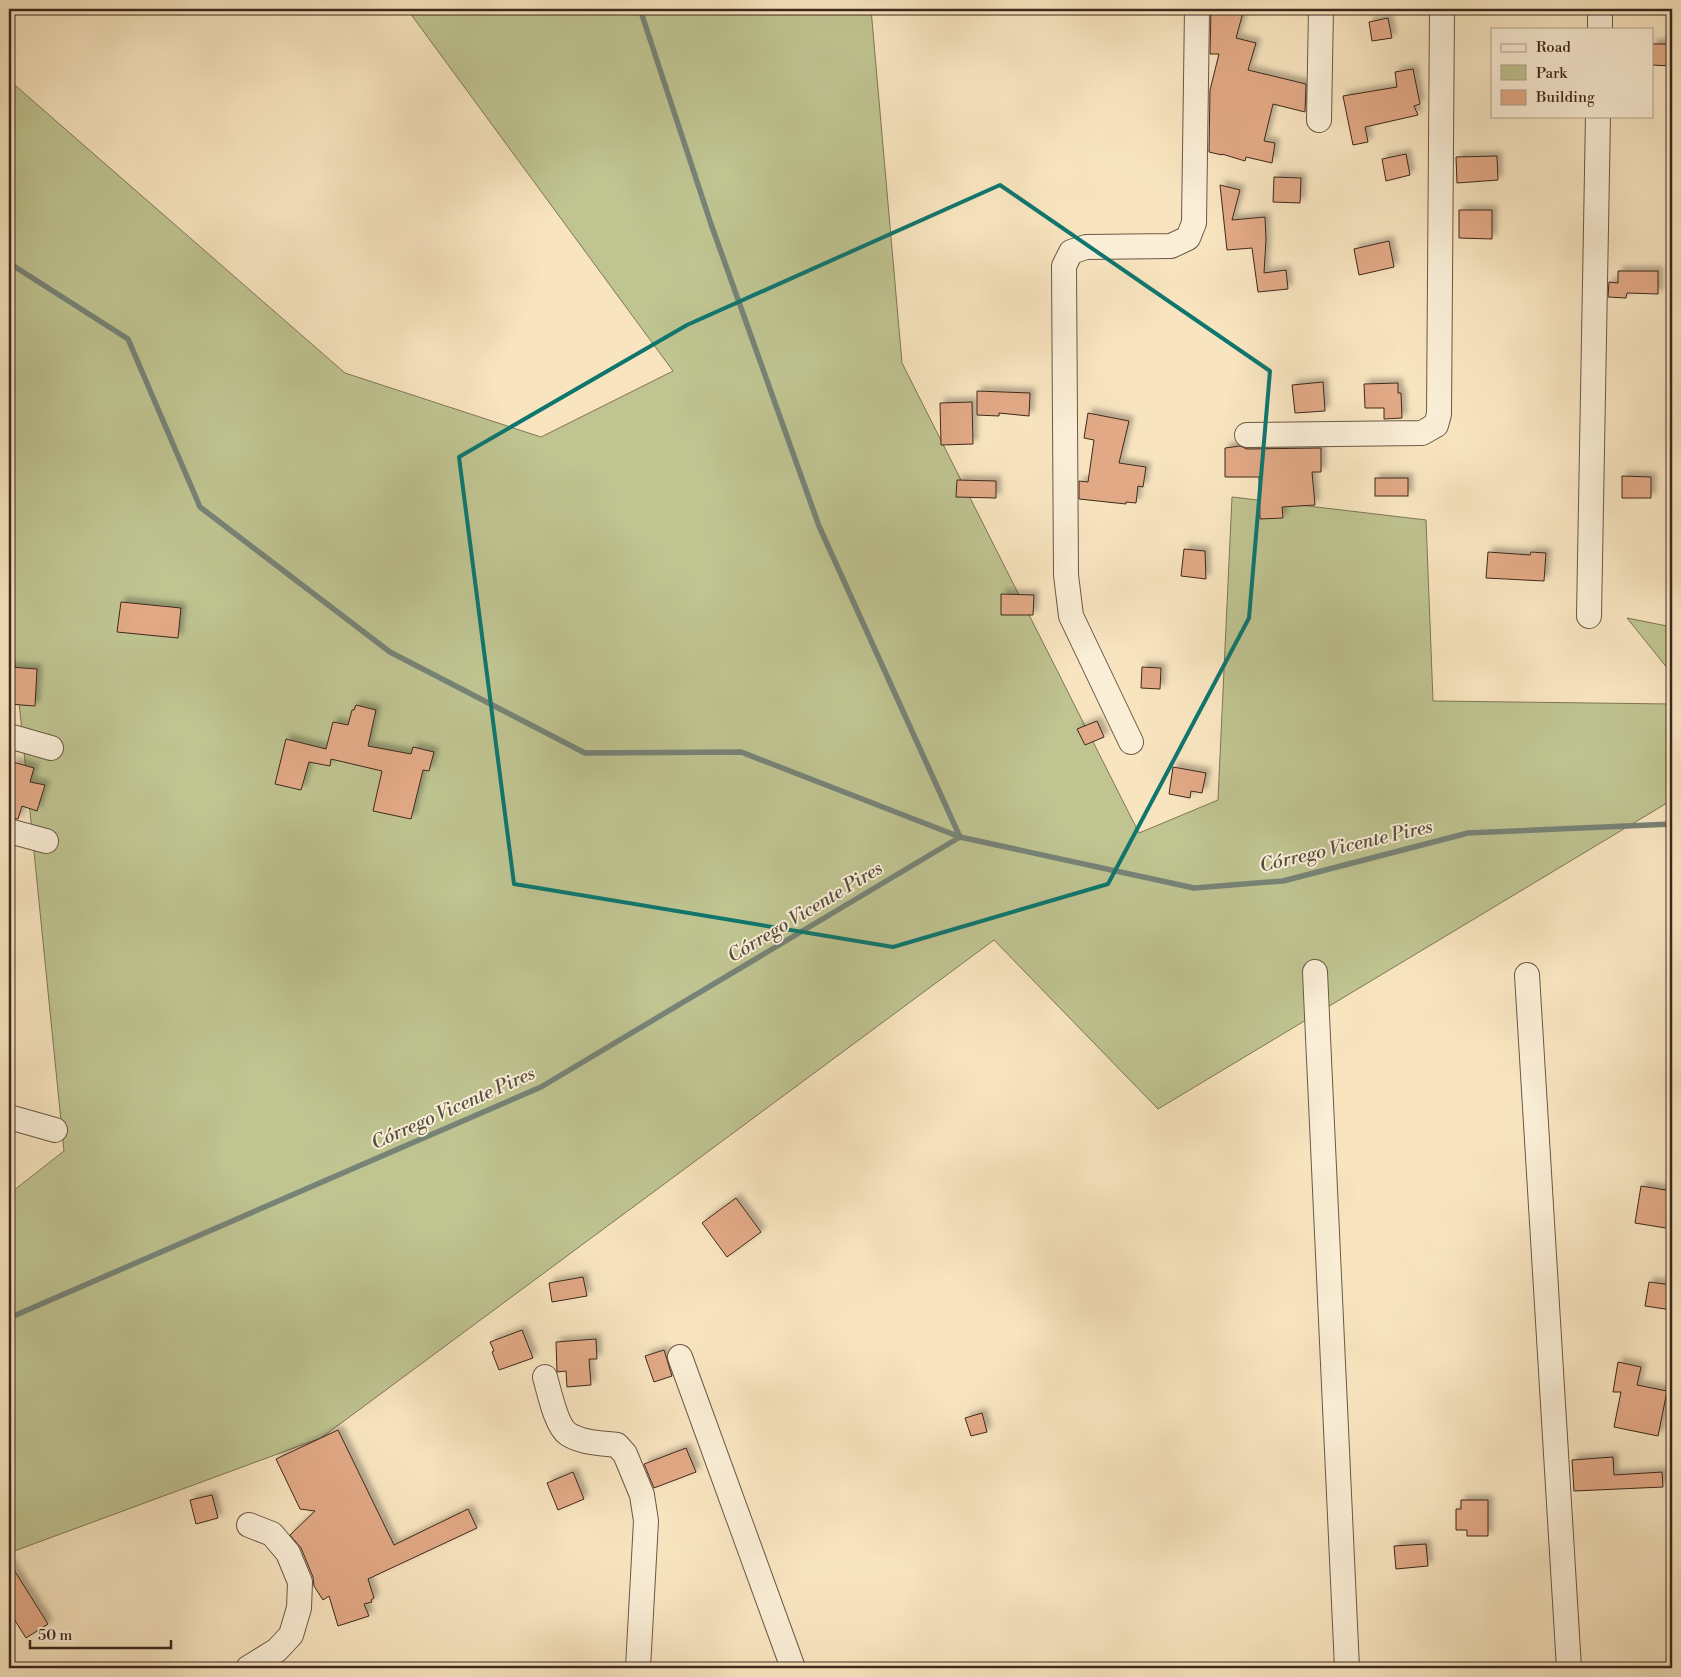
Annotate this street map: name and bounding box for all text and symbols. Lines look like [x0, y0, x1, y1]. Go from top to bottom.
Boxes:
legend [1491, 28, 1654, 118]
text: Road [1536, 38, 1571, 57]
text: Park [1536, 64, 1568, 83]
text: Building [1535, 88, 1595, 107]
water label: Córrego Vicente Pires [1257, 814, 1435, 878]
water label: Córrego Vicente Pires [723, 856, 887, 968]
water label: Córrego Vicente Pires [367, 1061, 539, 1155]
scale bar [30, 1617, 171, 1649]
text: 50 m [38, 1626, 72, 1645]

